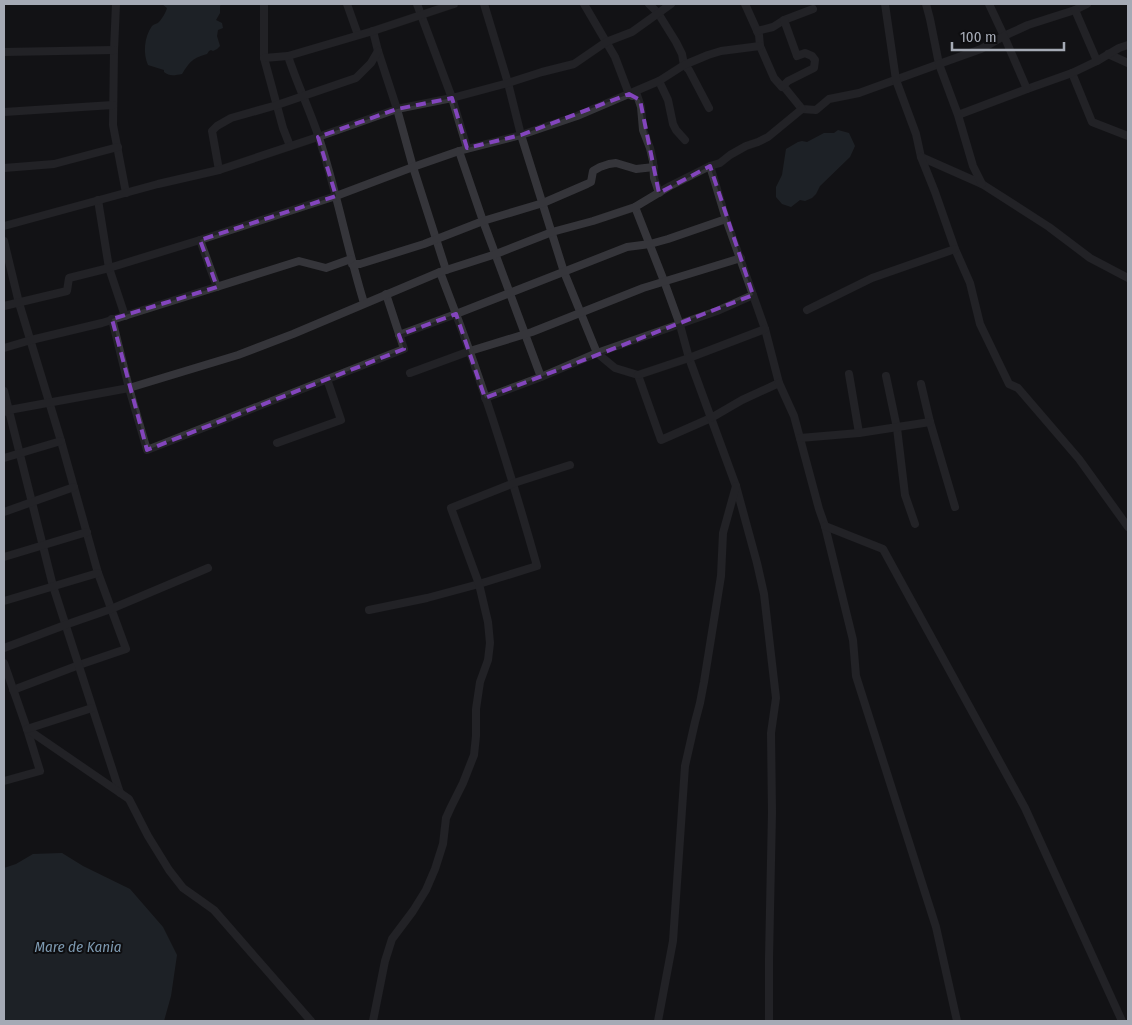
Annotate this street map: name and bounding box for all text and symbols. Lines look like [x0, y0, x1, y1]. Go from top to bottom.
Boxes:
scale bar [952, 20, 1064, 52]
text: 100 m [960, 28, 997, 46]
water label: Mare de Kania [34, 938, 122, 956]

